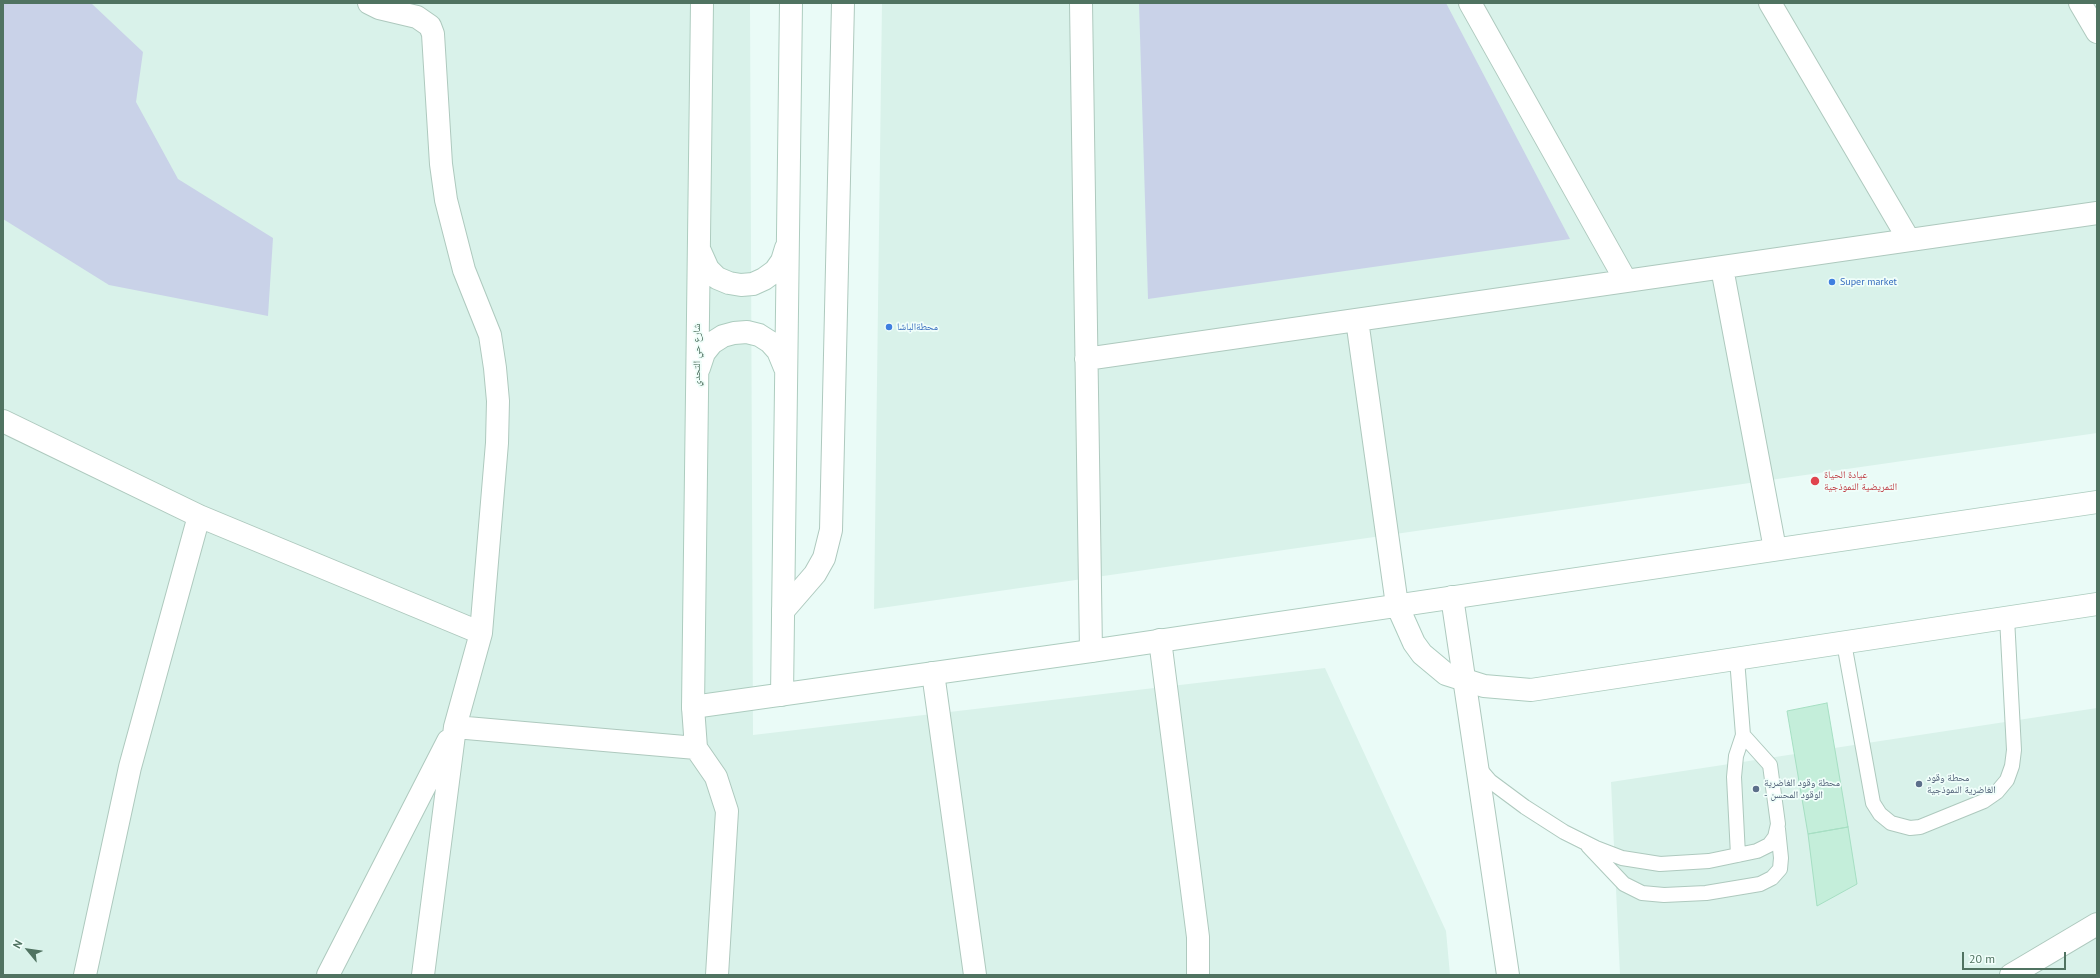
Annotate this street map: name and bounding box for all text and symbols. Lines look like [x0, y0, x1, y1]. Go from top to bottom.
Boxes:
place label: Super market [1840, 276, 1897, 288]
marker: Super market [1827, 277, 1837, 287]
place label: محطةالباشا [897, 321, 938, 333]
marker: محطةالباشا [884, 322, 894, 332]
street label: شارع حي التحدي [691, 323, 703, 387]
place label: عيادة الحياة التمريضية النموذجية [1824, 469, 1897, 492]
marker: عيادة الحياة التمريضية النموذجية [1809, 475, 1821, 487]
place label: محطة وقود الغاضرية النموذجية [1927, 772, 1996, 796]
place label: محطة وقود الغاضرية - الوقود المحسن [1764, 777, 1840, 800]
marker: محطة وقود الغاضرية النموذجية [1914, 779, 1924, 789]
marker: محطة وقود الغاضرية - الوقود المحسن [1751, 784, 1761, 794]
north arrow [8, 930, 48, 970]
text: N [10, 938, 25, 951]
scale bar [1964, 944, 2068, 970]
text: 20 m [1969, 951, 1995, 966]

